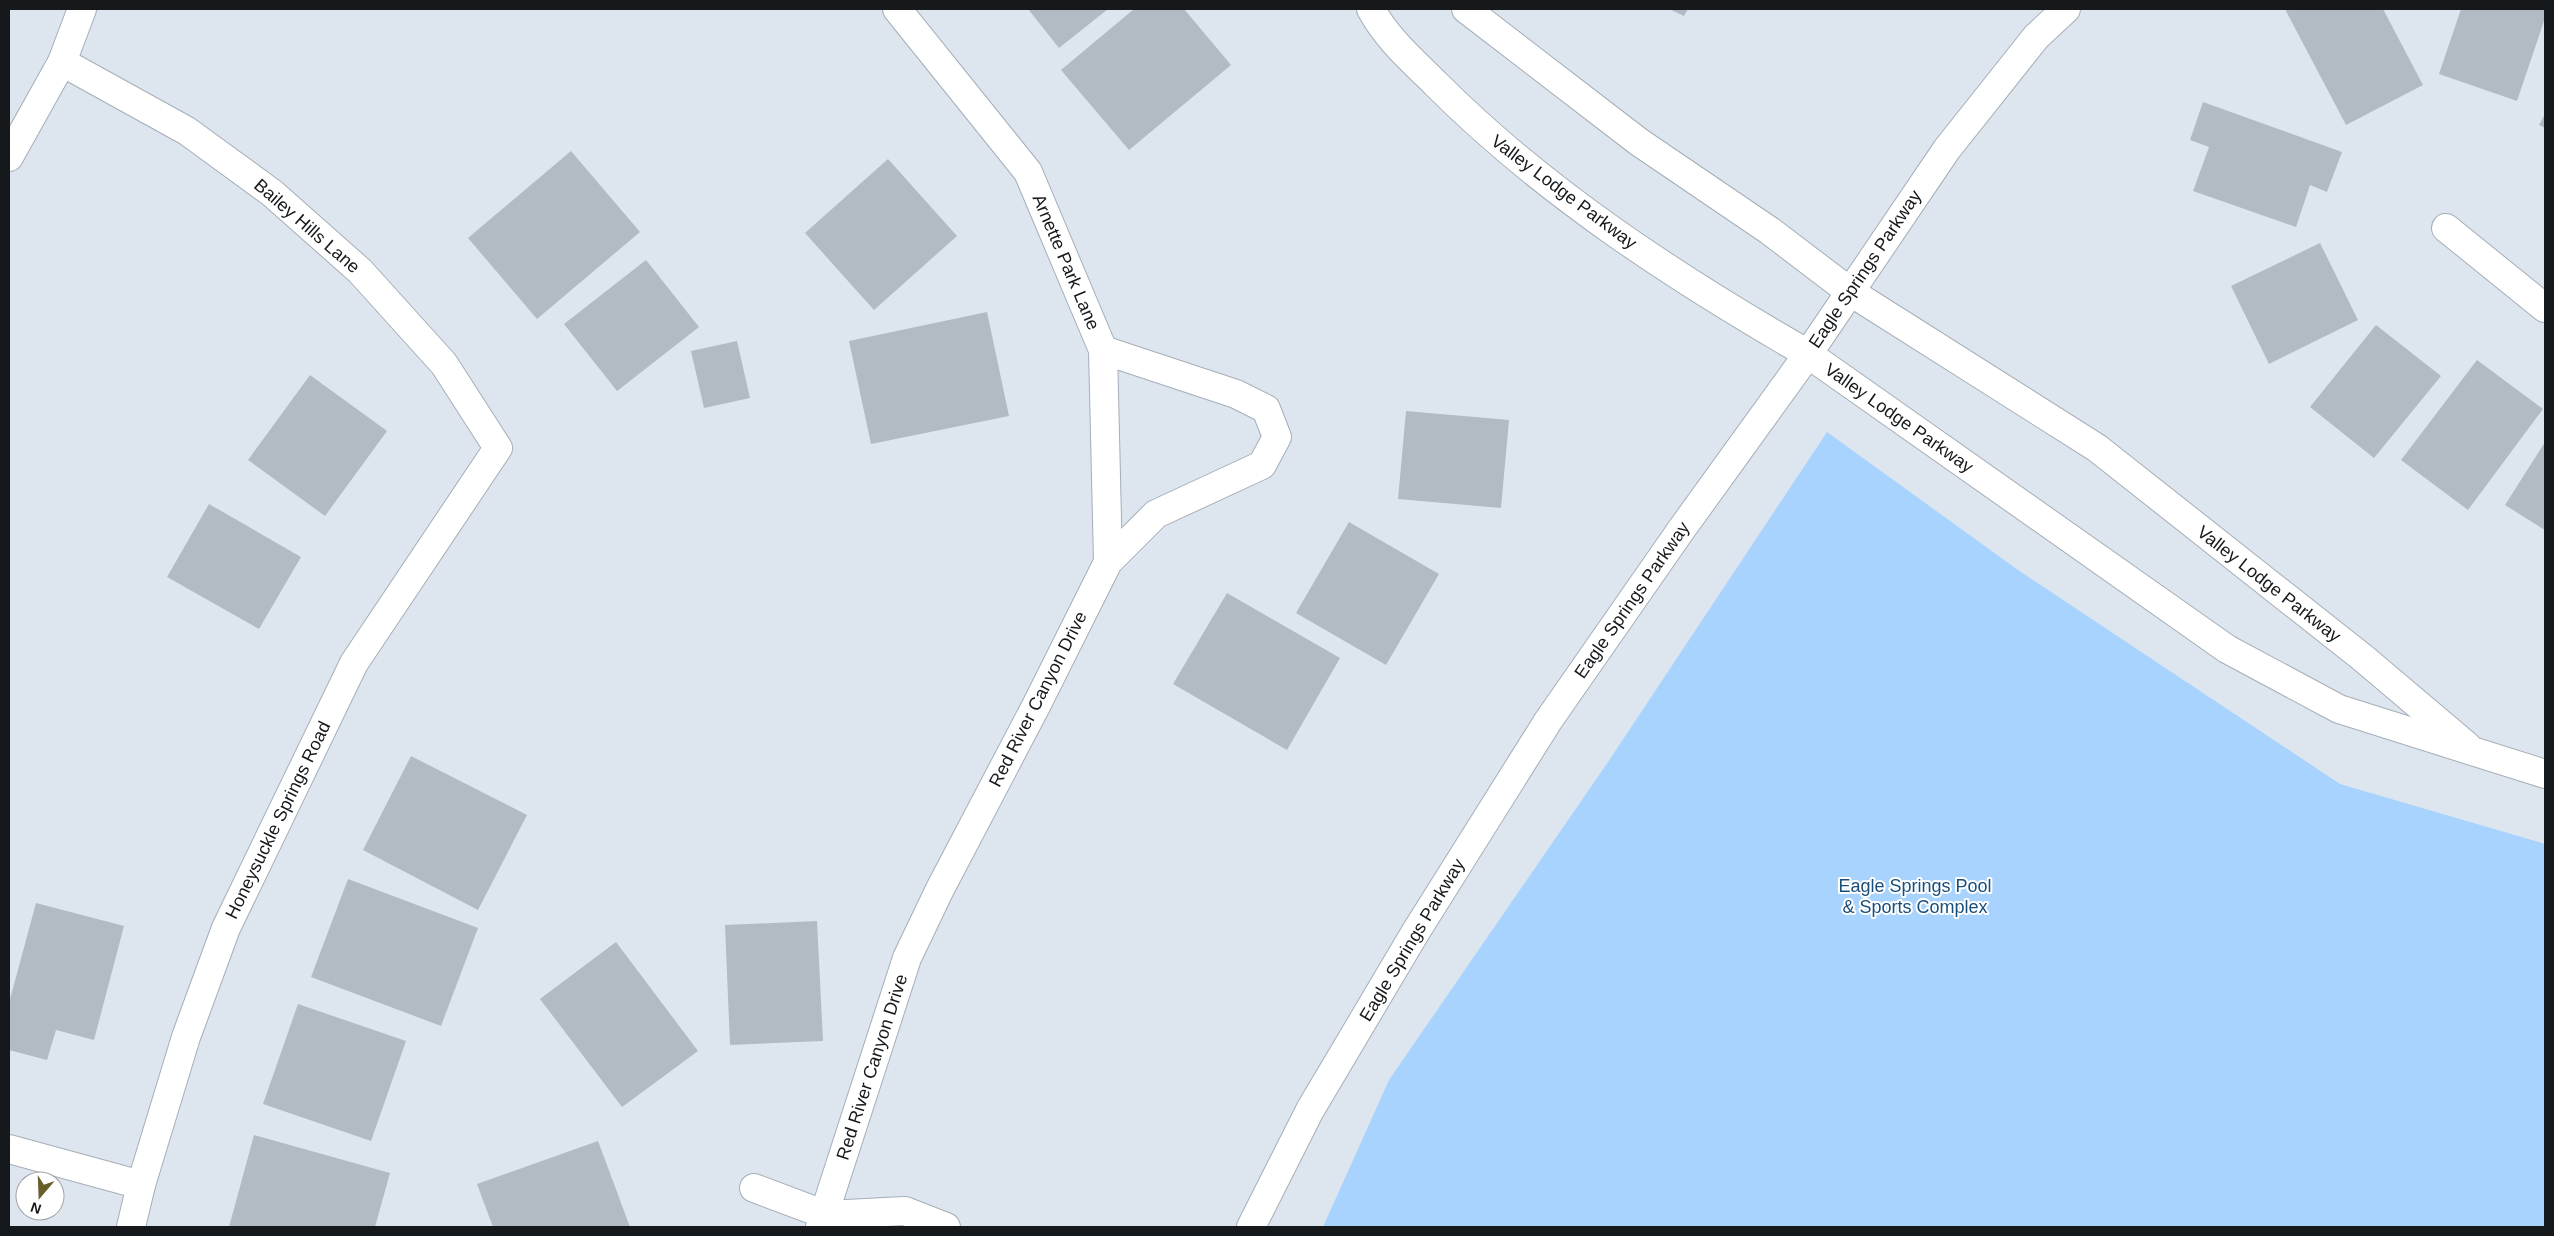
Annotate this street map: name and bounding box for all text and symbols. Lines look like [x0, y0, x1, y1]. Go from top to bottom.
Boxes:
street label: Valley Lodge Parkway [1487, 131, 1641, 253]
street label: Bailey Hills Lane [250, 175, 364, 277]
street label: Eagle Springs Parkway [1805, 186, 1925, 352]
street label: Arnette Park Lane [1028, 191, 1104, 333]
street label: Valley Lodge Parkway [1821, 359, 1977, 477]
street label: Eagle Springs Parkway [1570, 518, 1694, 682]
street label: Valley Lodge Parkway [2193, 522, 2345, 646]
street label: Red River Canyon Drive [985, 608, 1091, 790]
street label: Honeysuckle Springs Road [221, 718, 335, 922]
street label: Eagle Springs Parkway [1356, 855, 1468, 1025]
park label: Eagle Springs Pool & Sports Complex [1838, 876, 1992, 917]
street label: Red River Canyon Drive [833, 972, 911, 1162]
north arrow [15, 1171, 65, 1221]
text: N [28, 1199, 43, 1218]

